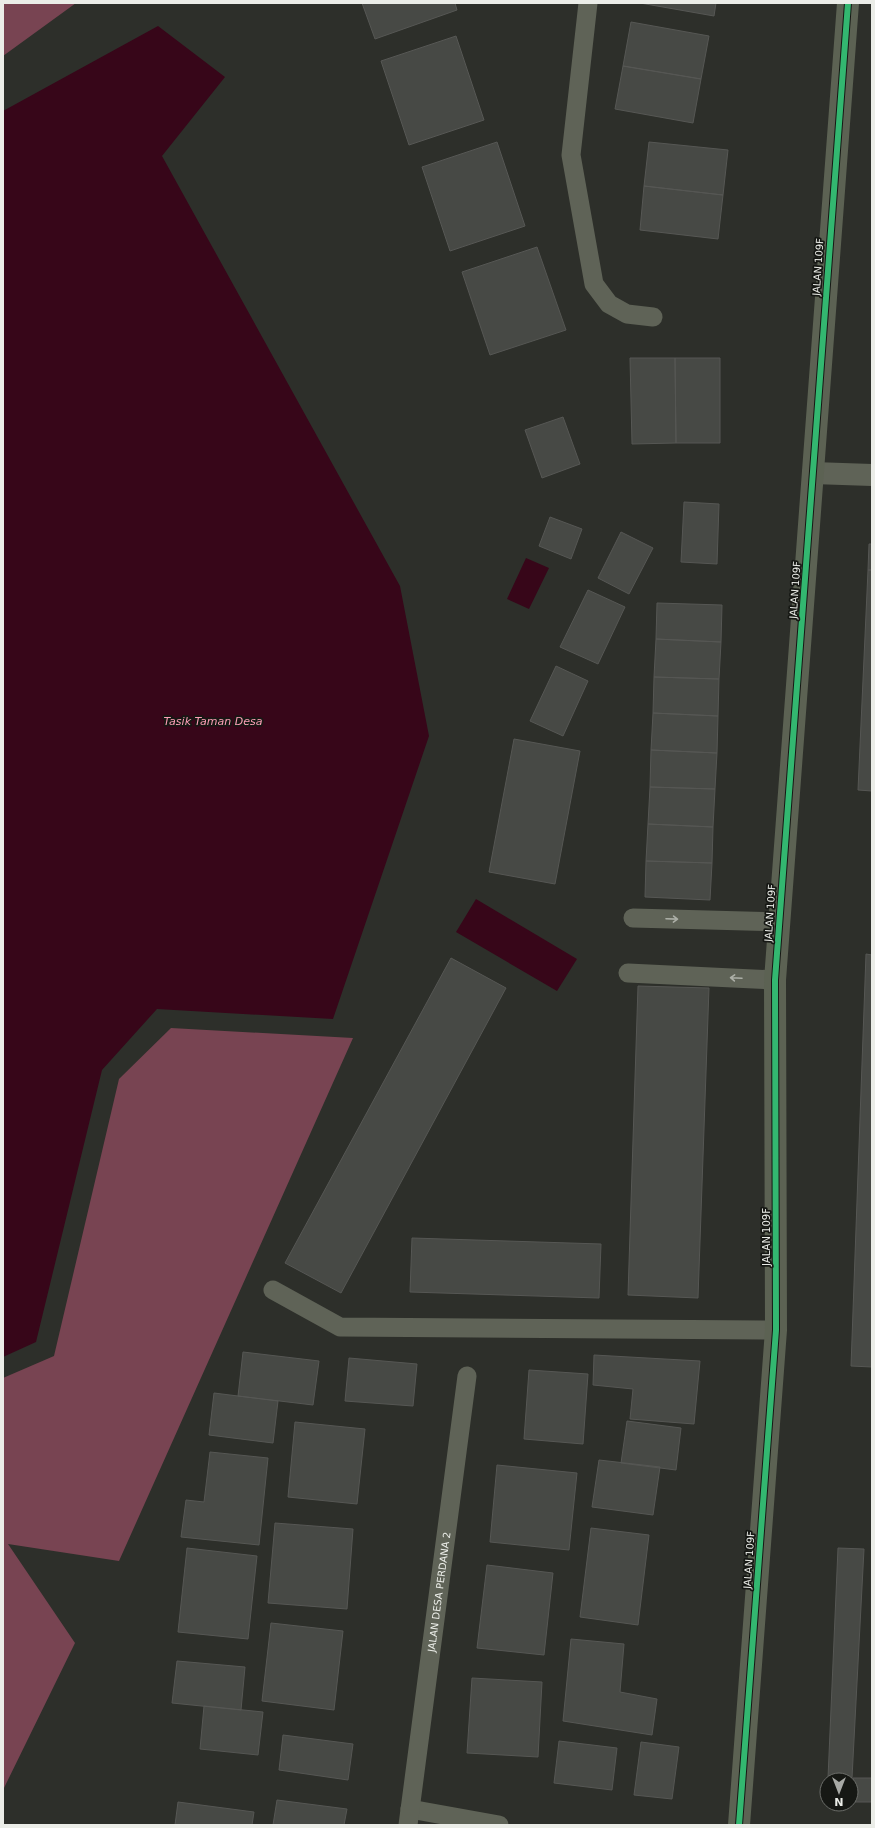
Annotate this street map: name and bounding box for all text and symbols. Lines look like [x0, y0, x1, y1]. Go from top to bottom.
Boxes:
street label: JALAN 109F [810, 238, 826, 297]
street label: JALAN 109F [787, 561, 803, 620]
water label: Tasik Taman Desa [164, 715, 263, 728]
street label: JALAN 109F [762, 884, 778, 943]
one-way arrow [665, 915, 678, 923]
one-way arrow [730, 975, 743, 982]
street label: JALAN 109F [761, 1208, 772, 1267]
street label: JALAN DESA PERDANA 2 [425, 1531, 452, 1654]
street label: JALAN 109F [741, 1531, 757, 1590]
north arrow [819, 1772, 859, 1812]
text: N [834, 1795, 844, 1808]

